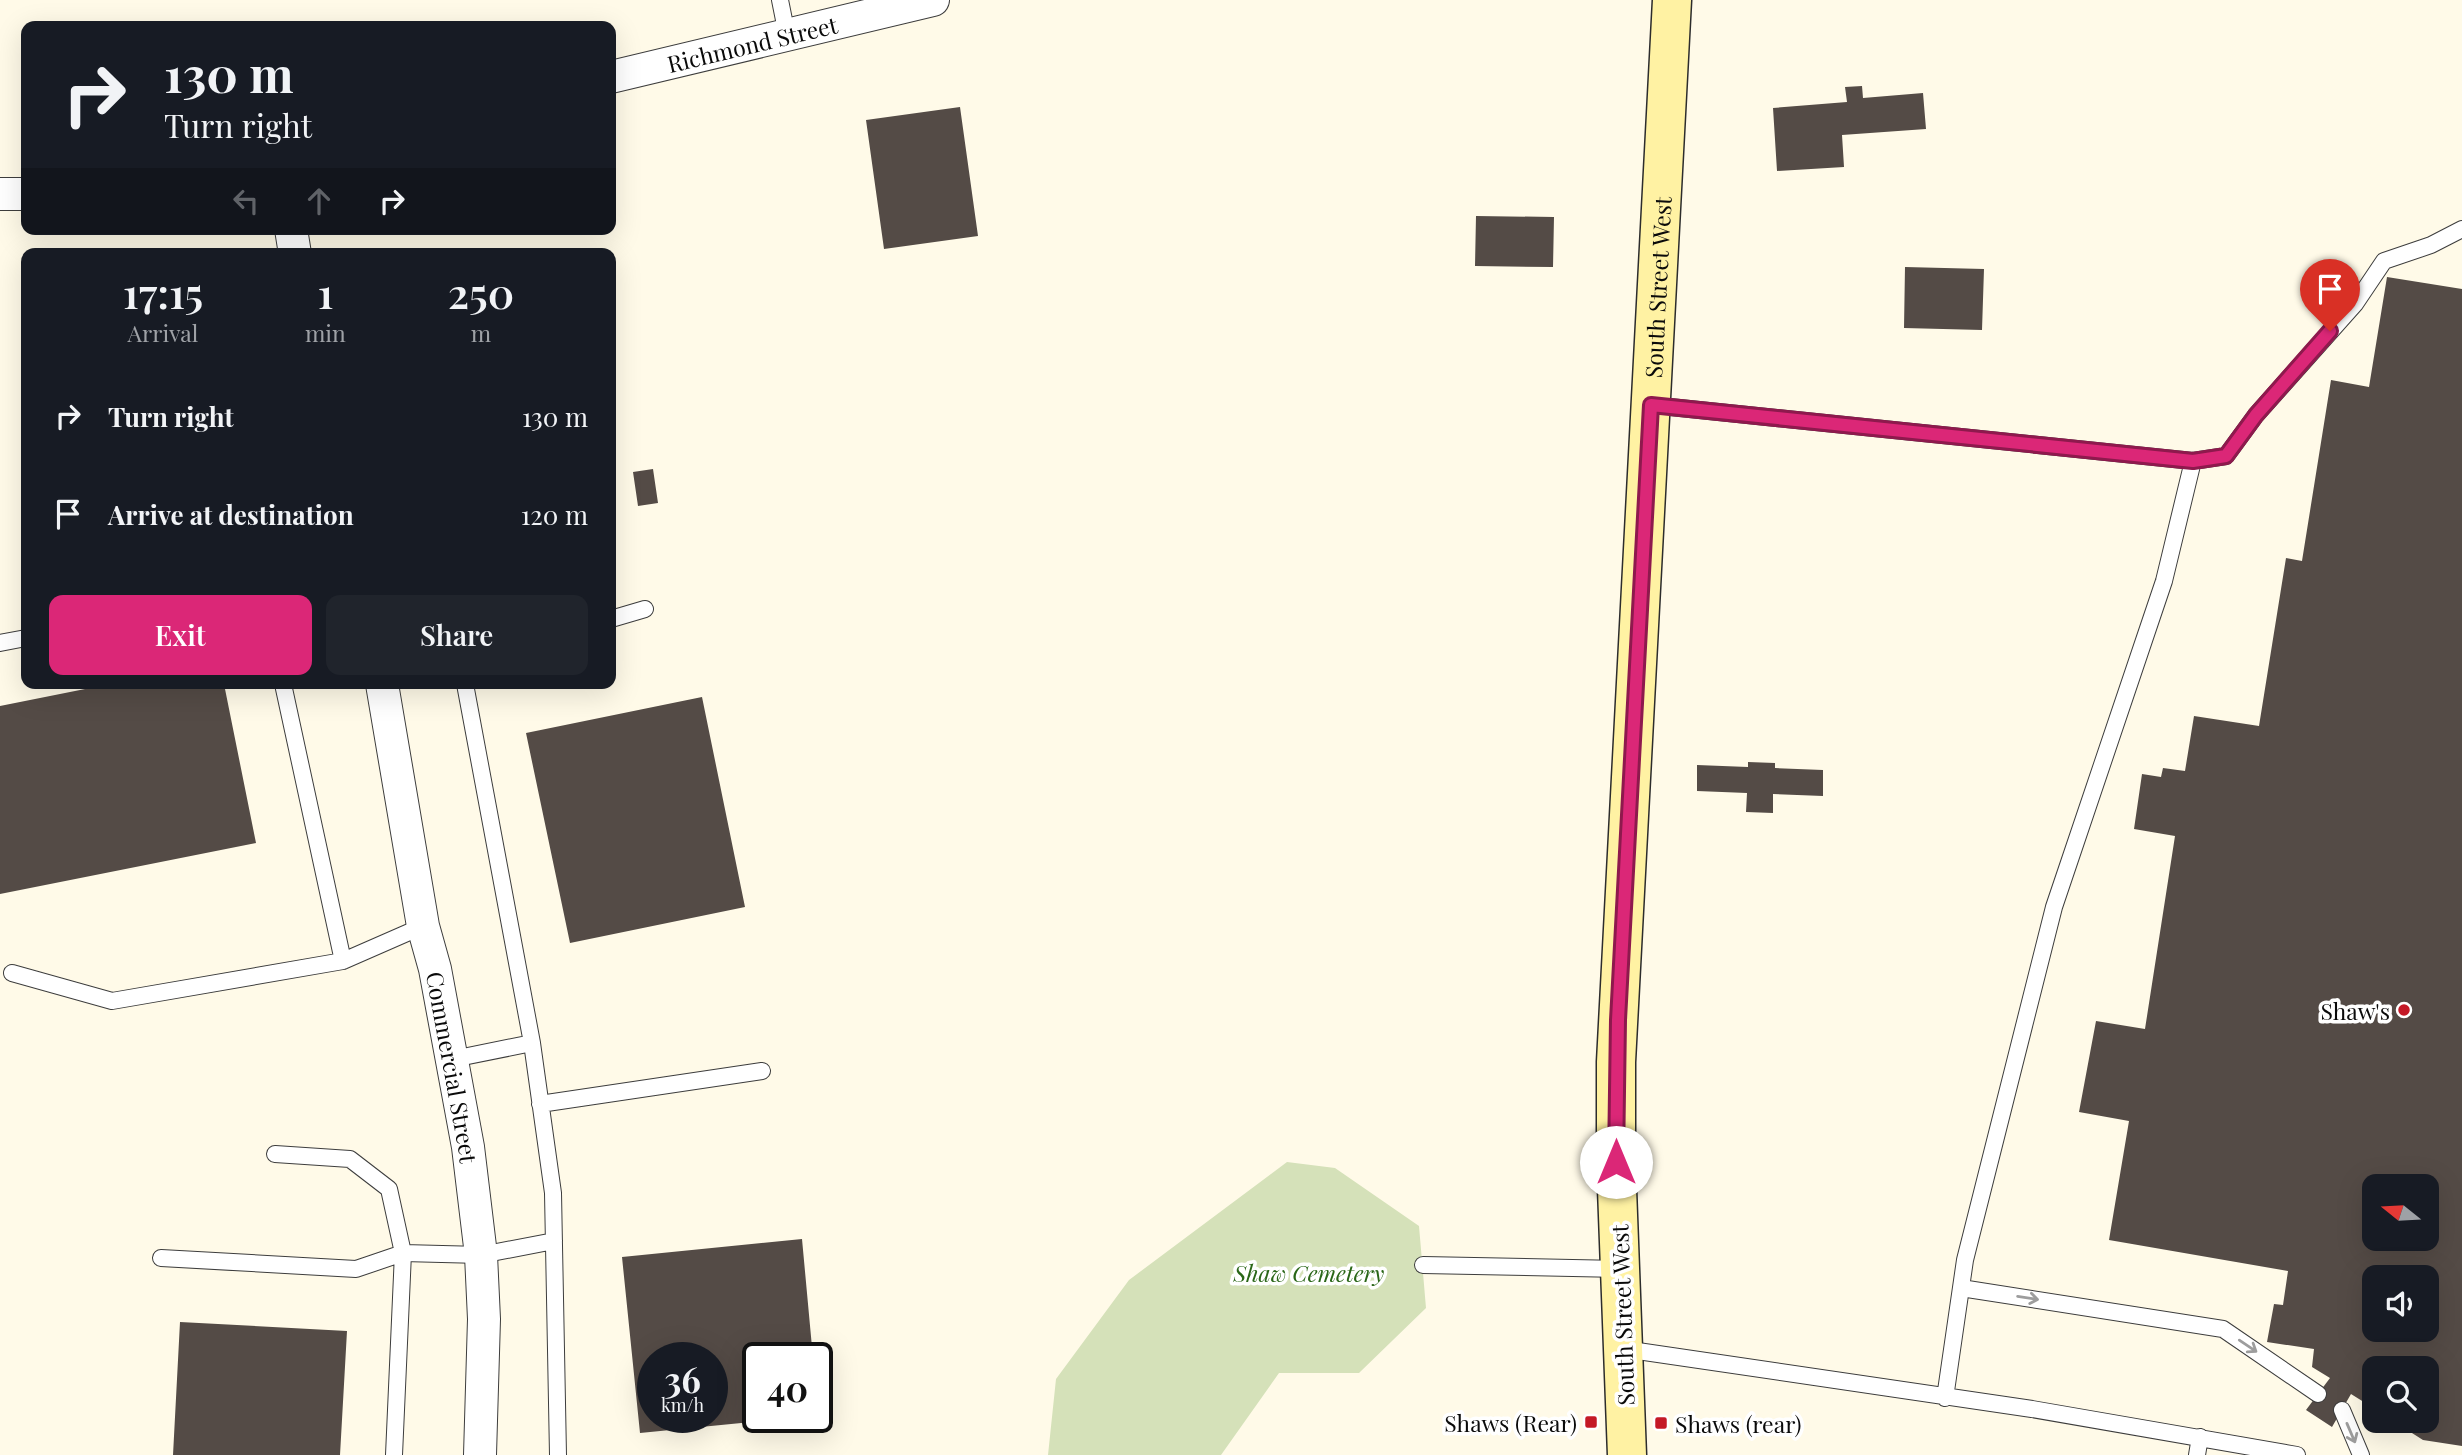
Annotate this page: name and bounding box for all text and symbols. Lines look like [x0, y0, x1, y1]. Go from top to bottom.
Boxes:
street label: Richmond Street [664, 8, 841, 79]
text: 130 m [164, 40, 294, 105]
icon: right [49, 49, 140, 140]
text: Turn right [164, 103, 312, 146]
icon: left [227, 182, 265, 220]
icon: ahead [300, 182, 338, 220]
icon: right [373, 182, 411, 220]
street label: South Street West [1637, 195, 1677, 379]
pin [2300, 259, 2360, 331]
text: 17:15 [123, 264, 203, 320]
text: 1 [317, 264, 333, 320]
text: 250 [448, 264, 514, 320]
icon: arrive [2311, 270, 2349, 308]
text: Arrival [128, 317, 198, 348]
text: min [305, 317, 346, 348]
text: m [471, 317, 491, 348]
icon: right [49, 397, 87, 435]
text: Turn right [108, 399, 234, 434]
text: 130 m [522, 399, 588, 434]
icon: arrive [49, 495, 87, 533]
text: Arrive at destination [108, 497, 354, 532]
text: 120 m [521, 497, 588, 532]
button: Exit [49, 595, 312, 675]
button: Share [326, 595, 588, 675]
street label: Commercial Street [420, 969, 485, 1166]
place label: Shaw's [2320, 995, 2390, 1026]
marker: Shaw's [2396, 1002, 2412, 1018]
position arrow [1579, 1125, 1653, 1199]
north arrow [2362, 1174, 2440, 1251]
map controls [2362, 1174, 2439, 1433]
street label: South Street West [1603, 1223, 1641, 1406]
park label: Shaw Cemetery [1233, 1257, 1384, 1288]
button: sound [2362, 1265, 2439, 1342]
one-way arrow [2016, 1292, 2039, 1305]
one-way arrow [2238, 1339, 2257, 1353]
speed limit sign: 40 [742, 1342, 833, 1433]
text: 36 [664, 1355, 701, 1402]
button: search [2362, 1356, 2439, 1433]
text: km/h [661, 1393, 704, 1417]
place label: Shaws (Rear) [1444, 1407, 1577, 1438]
place label: Shaws (rear) [1675, 1408, 1802, 1439]
marker: Shaws (Rear) [1583, 1414, 1599, 1430]
marker: Shaws (rear) [1653, 1415, 1669, 1431]
one-way arrow [2346, 1421, 2359, 1443]

